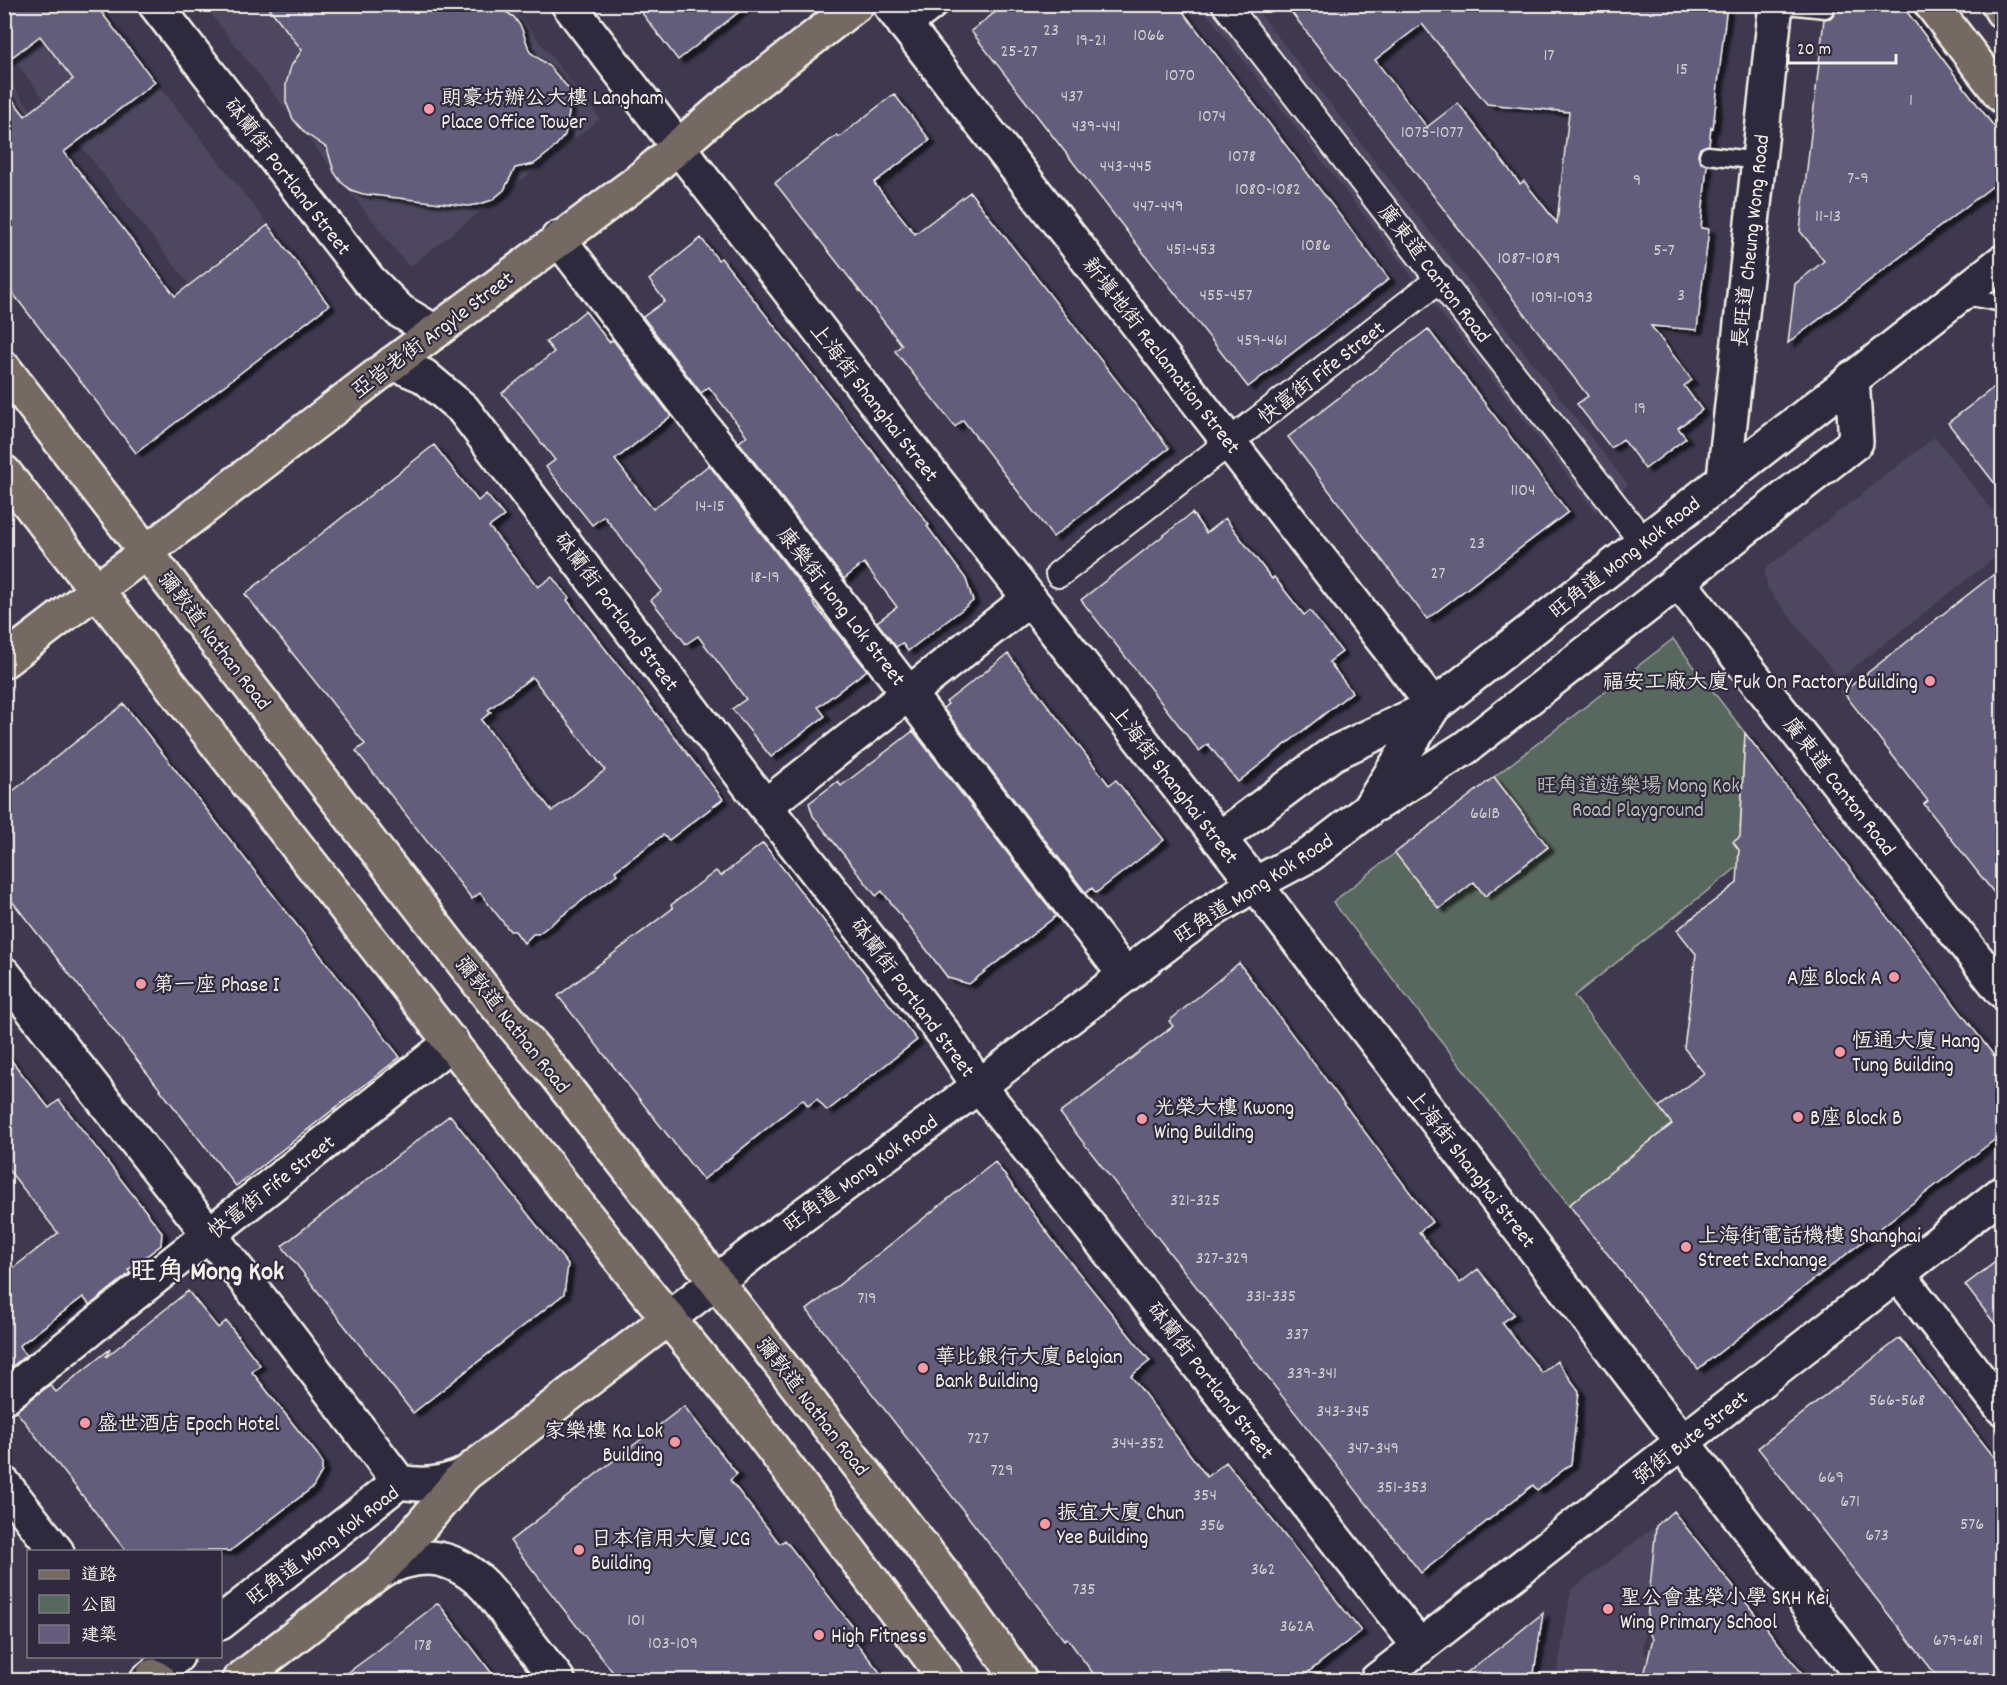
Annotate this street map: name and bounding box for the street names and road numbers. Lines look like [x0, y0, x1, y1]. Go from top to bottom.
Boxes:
street label: 砵蘭街 Portland Street [215, 93, 357, 263]
street label: 長旺道 Cheung Wong Road [1727, 133, 1779, 349]
street label: 廣東道 Canton Road [1369, 199, 1496, 351]
street label: 新填地街 Reclamation Street [1073, 252, 1246, 462]
street label: 亞皆老街 Argyle Street [347, 265, 521, 407]
street label: 快富街 Fife Street [1253, 315, 1393, 433]
street label: 上海街 Shanghai Street [801, 318, 945, 490]
street label: 旺角道 Mong Kok Road [1544, 491, 1708, 628]
street label: 康樂街 Hong Lok Street [768, 522, 911, 694]
street label: 砵蘭街 Portland Street [545, 527, 685, 699]
street label: 彌敦道 Nathan Road [149, 566, 276, 718]
street label: 上海街 Shanghai Street [1101, 700, 1245, 872]
street label: 廣東道 Canton Road [1774, 712, 1901, 864]
street label: 旺角道 Mong Kok Road [1169, 828, 1340, 953]
street label: 砵蘭街 Portland Street [841, 913, 981, 1085]
street label: 彌敦道 Nathan Road [446, 951, 576, 1101]
street label: 上海街 Shanghai Street [1398, 1084, 1542, 1256]
street label: 旺角道 Mong Kok Road [778, 1109, 945, 1242]
street label: 快富街 Fife Street [203, 1129, 343, 1247]
street label: 砵蘭街 Portland Street [1138, 1297, 1280, 1467]
street label: 彌敦道 Nathan Road [747, 1332, 874, 1484]
street label: 弼街 Bute Street [1628, 1385, 1756, 1494]
street label: 旺角道 Mong Kok Road [241, 1480, 407, 1615]

